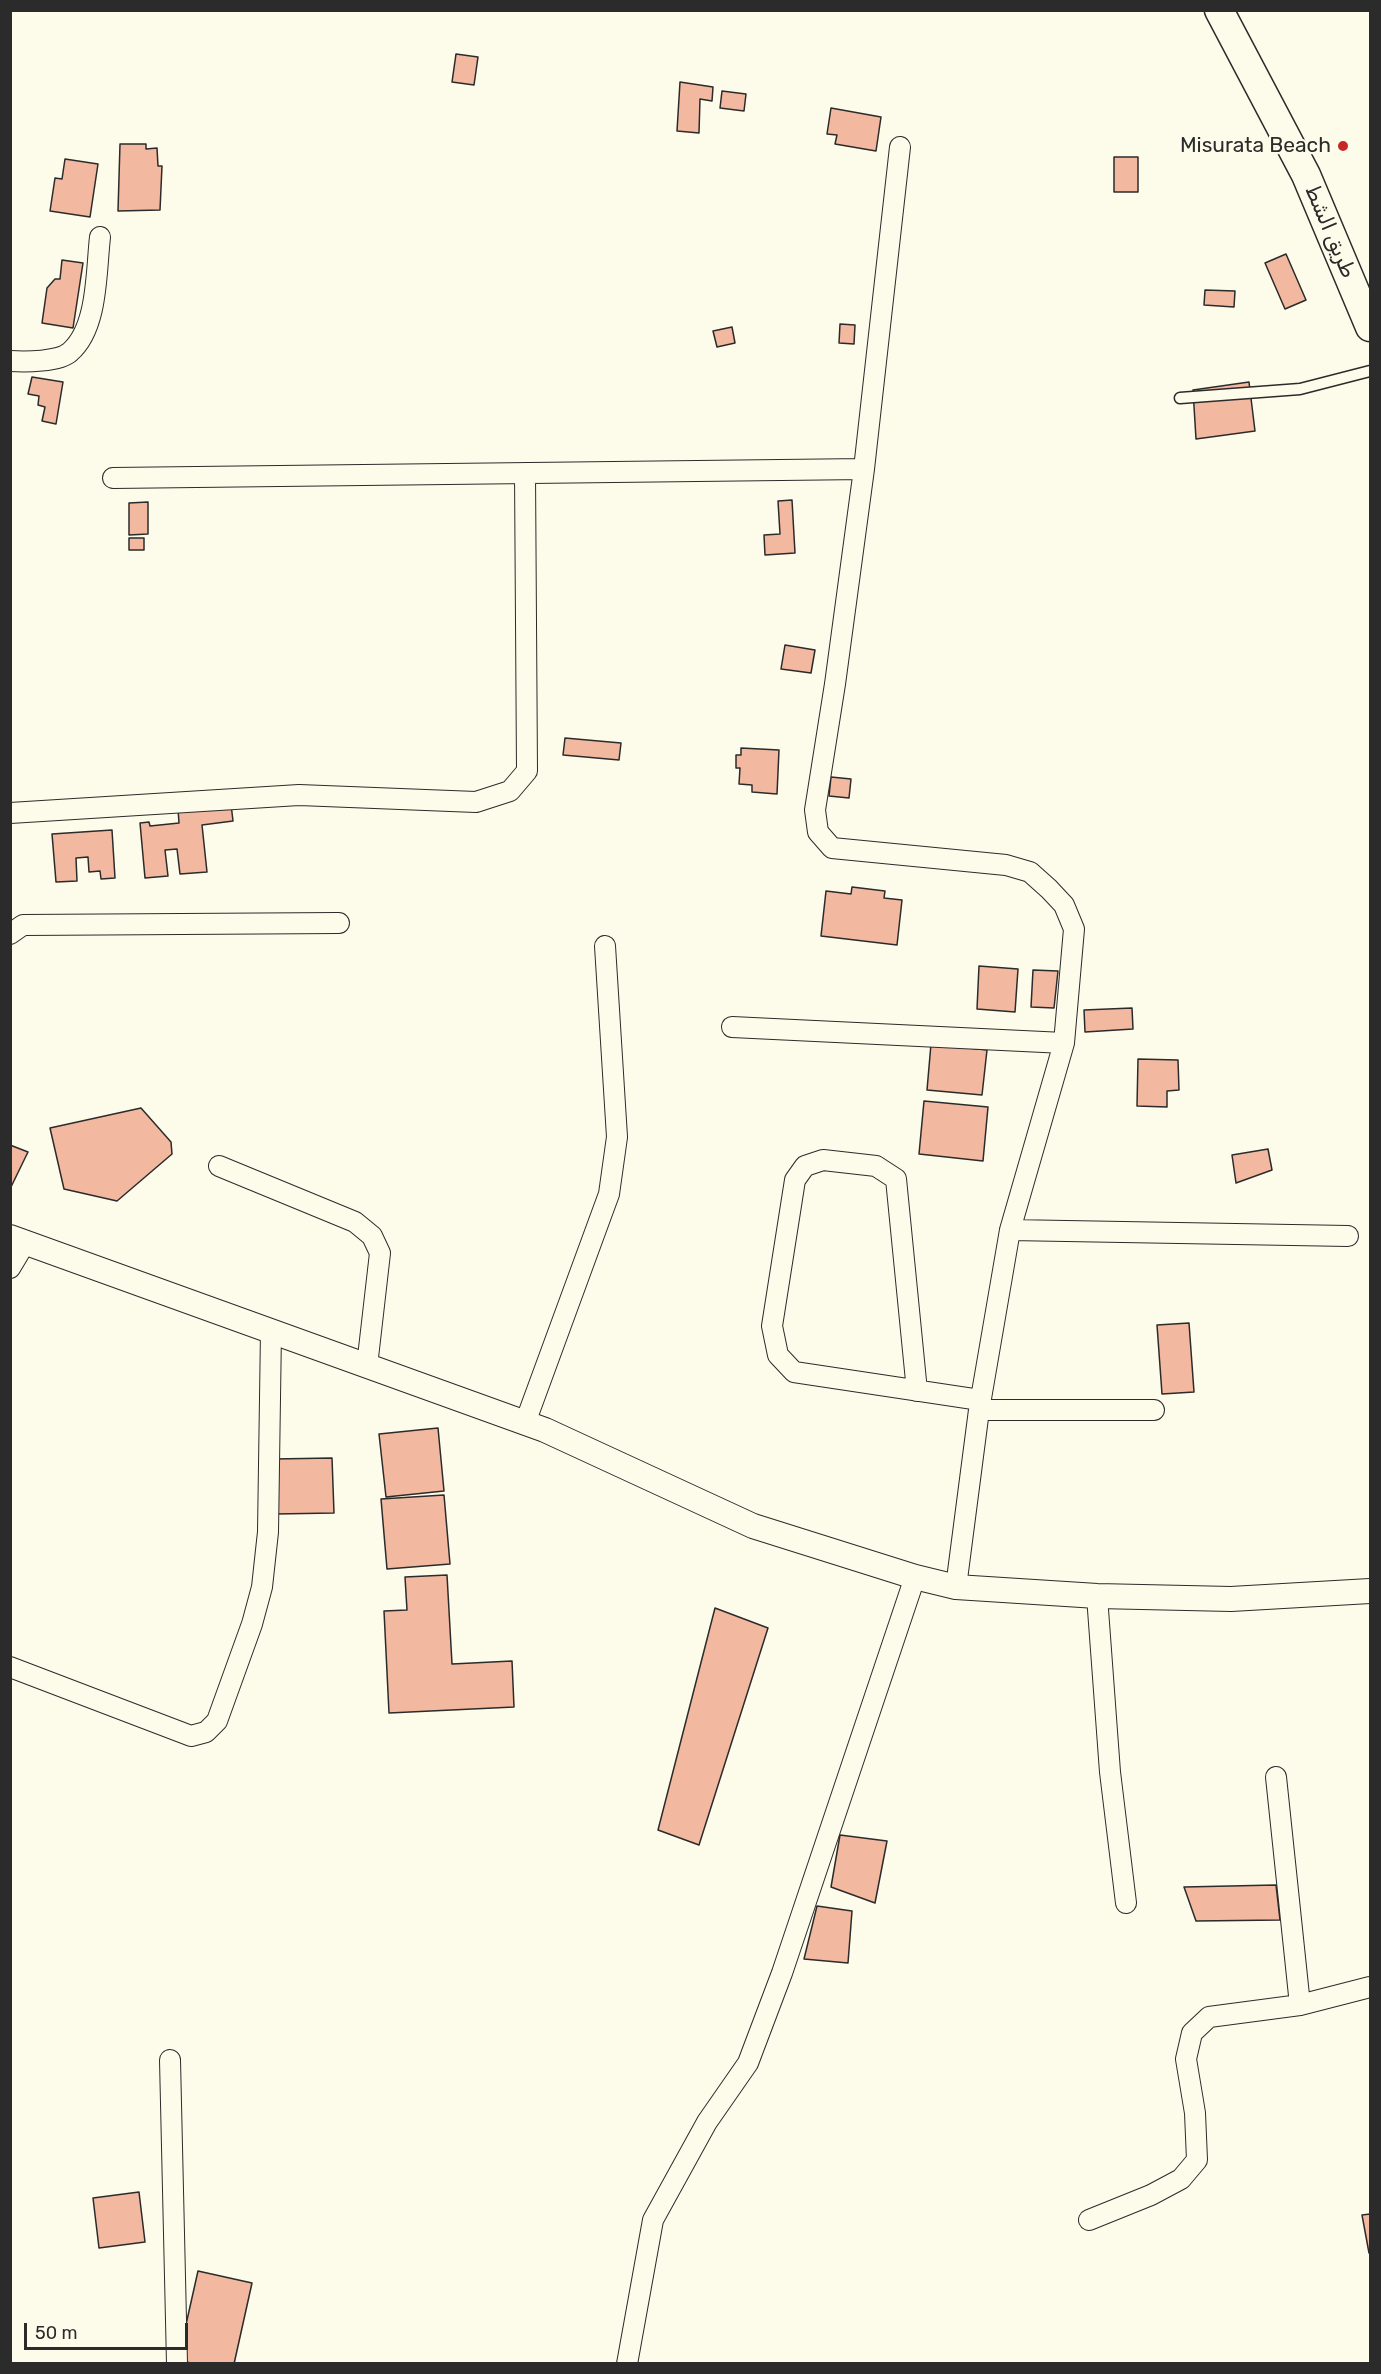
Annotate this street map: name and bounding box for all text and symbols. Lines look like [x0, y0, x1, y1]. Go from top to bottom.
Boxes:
place label: Misurata Beach [1180, 133, 1331, 159]
marker: Misurata Beach [1336, 139, 1350, 153]
street label: طريق الشط [1299, 182, 1361, 282]
scale bar [27, 2311, 190, 2349]
text: 50 m [35, 2322, 78, 2344]

